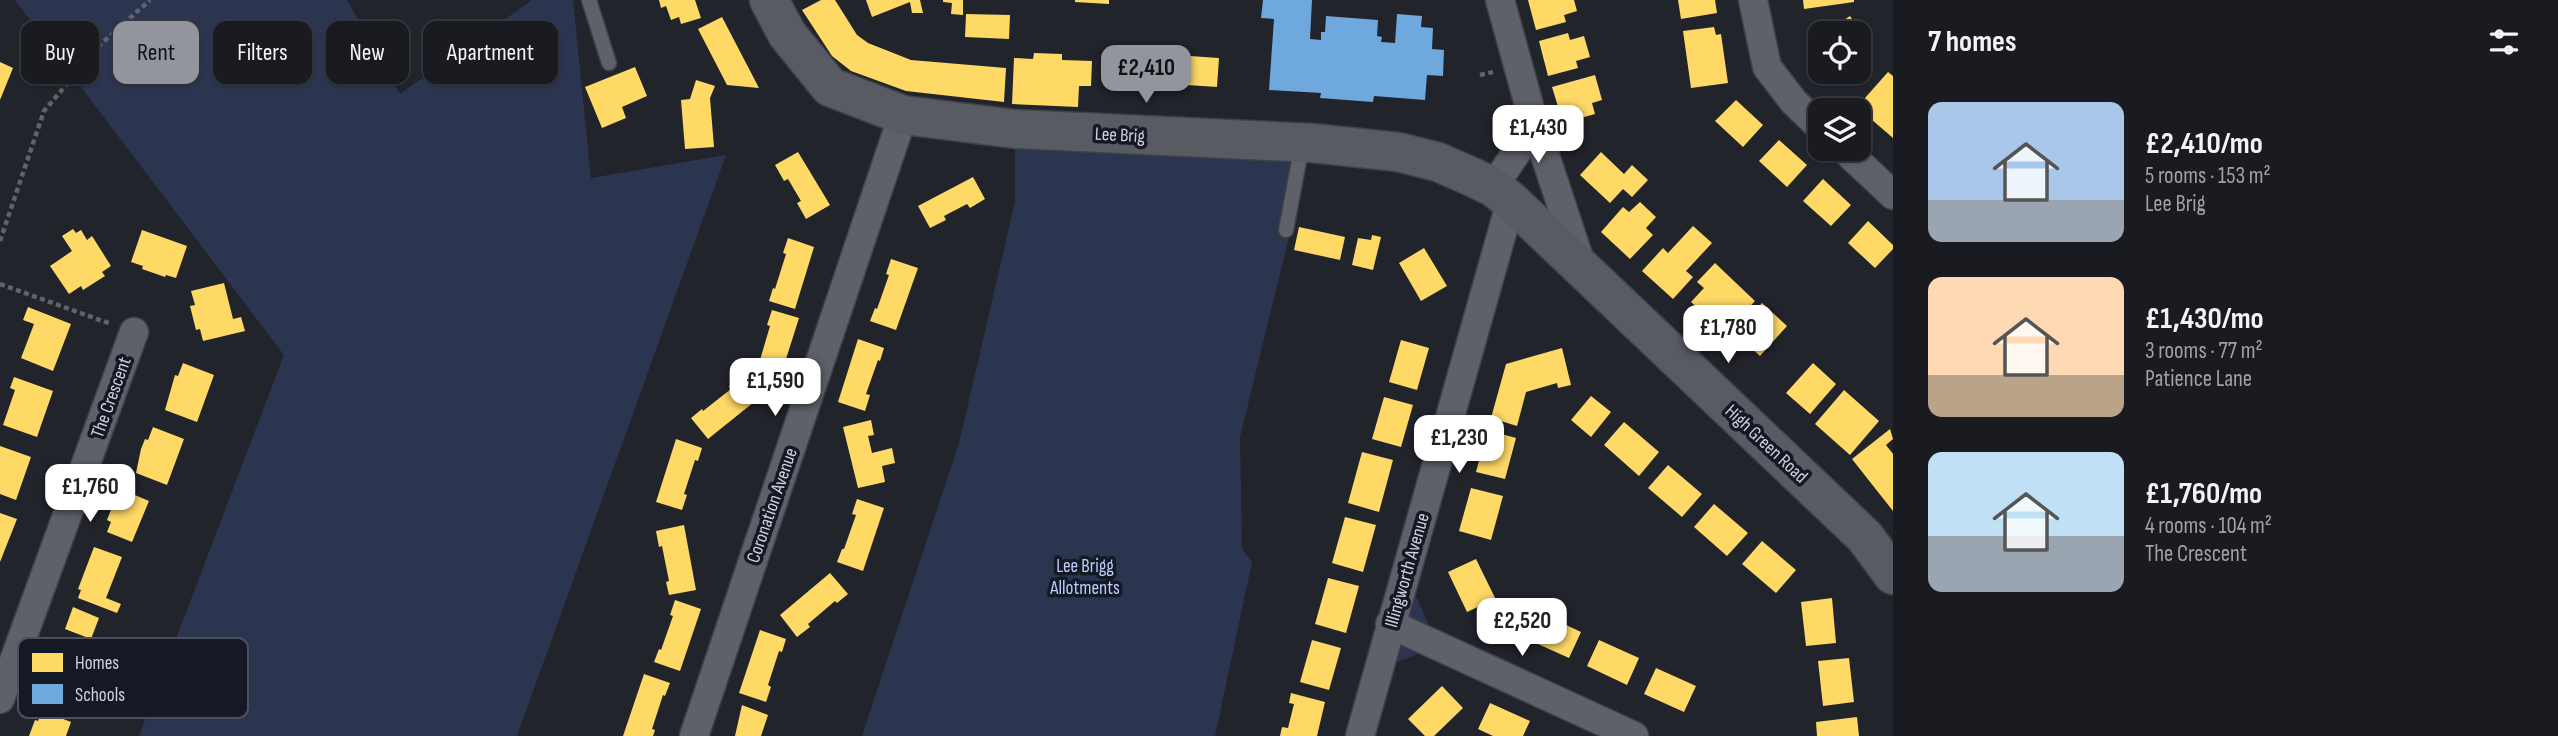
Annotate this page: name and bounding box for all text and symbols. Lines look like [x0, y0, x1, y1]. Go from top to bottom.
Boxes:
chip: Buy [21, 21, 99, 84]
chip: Rent [113, 21, 199, 84]
chip: Filters [213, 21, 312, 84]
chip: New [326, 21, 409, 84]
chip: Apartment [423, 21, 558, 84]
map controls [1808, 21, 1871, 161]
button: locate [1808, 21, 1871, 84]
icon: filters [2485, 23, 2523, 61]
text: 7 homes [1928, 24, 2016, 60]
pin: £2,410 [1089, 46, 1203, 105]
text: £2,410 [1117, 54, 1175, 82]
button: layers [1808, 98, 1871, 161]
pin: £1,430 [1481, 106, 1595, 165]
text: £1,430 [1509, 114, 1567, 142]
street label: Lee Brig [1094, 123, 1146, 148]
text: £2,410/mo [2145, 126, 2263, 162]
icon: home [1984, 130, 2068, 214]
text: 5 rooms · 153 m² [2145, 162, 2271, 190]
text: Lee Brig [2145, 190, 2206, 218]
text: £1,430/mo [2145, 301, 2264, 337]
icon: home [1984, 305, 2068, 389]
pin: £1,780 [1671, 306, 1785, 365]
text: £1,780 [1699, 314, 1757, 342]
text: 3 rooms · 77 m² [2145, 337, 2263, 365]
street label: The Crescent [86, 354, 137, 441]
pin: £1,590 [718, 358, 832, 418]
text: Patience Lane [2145, 365, 2252, 393]
text: £1,590 [746, 367, 804, 395]
street label: High Green Road [1720, 400, 1812, 488]
pin: £1,230 [1402, 416, 1516, 475]
text: £1,230 [1430, 424, 1488, 452]
street label: Coronation Avenue [742, 445, 803, 566]
pin: £1,760 [33, 464, 147, 524]
text: £1,760 [61, 473, 119, 501]
text: £1,760/mo [2145, 476, 2262, 512]
icon: home [1984, 480, 2068, 564]
street label: Illingworth Avenue [1380, 511, 1435, 630]
text: 4 rooms · 104 m² [2145, 512, 2272, 540]
text: The Crescent [2145, 540, 2247, 568]
park label: Lee Brigg Allotments [1049, 555, 1120, 600]
pin: £2,520 [1465, 598, 1579, 658]
text: £2,520 [1493, 607, 1551, 635]
legend [18, 638, 248, 718]
text: Homes [75, 652, 119, 675]
text: Schools [75, 684, 125, 707]

